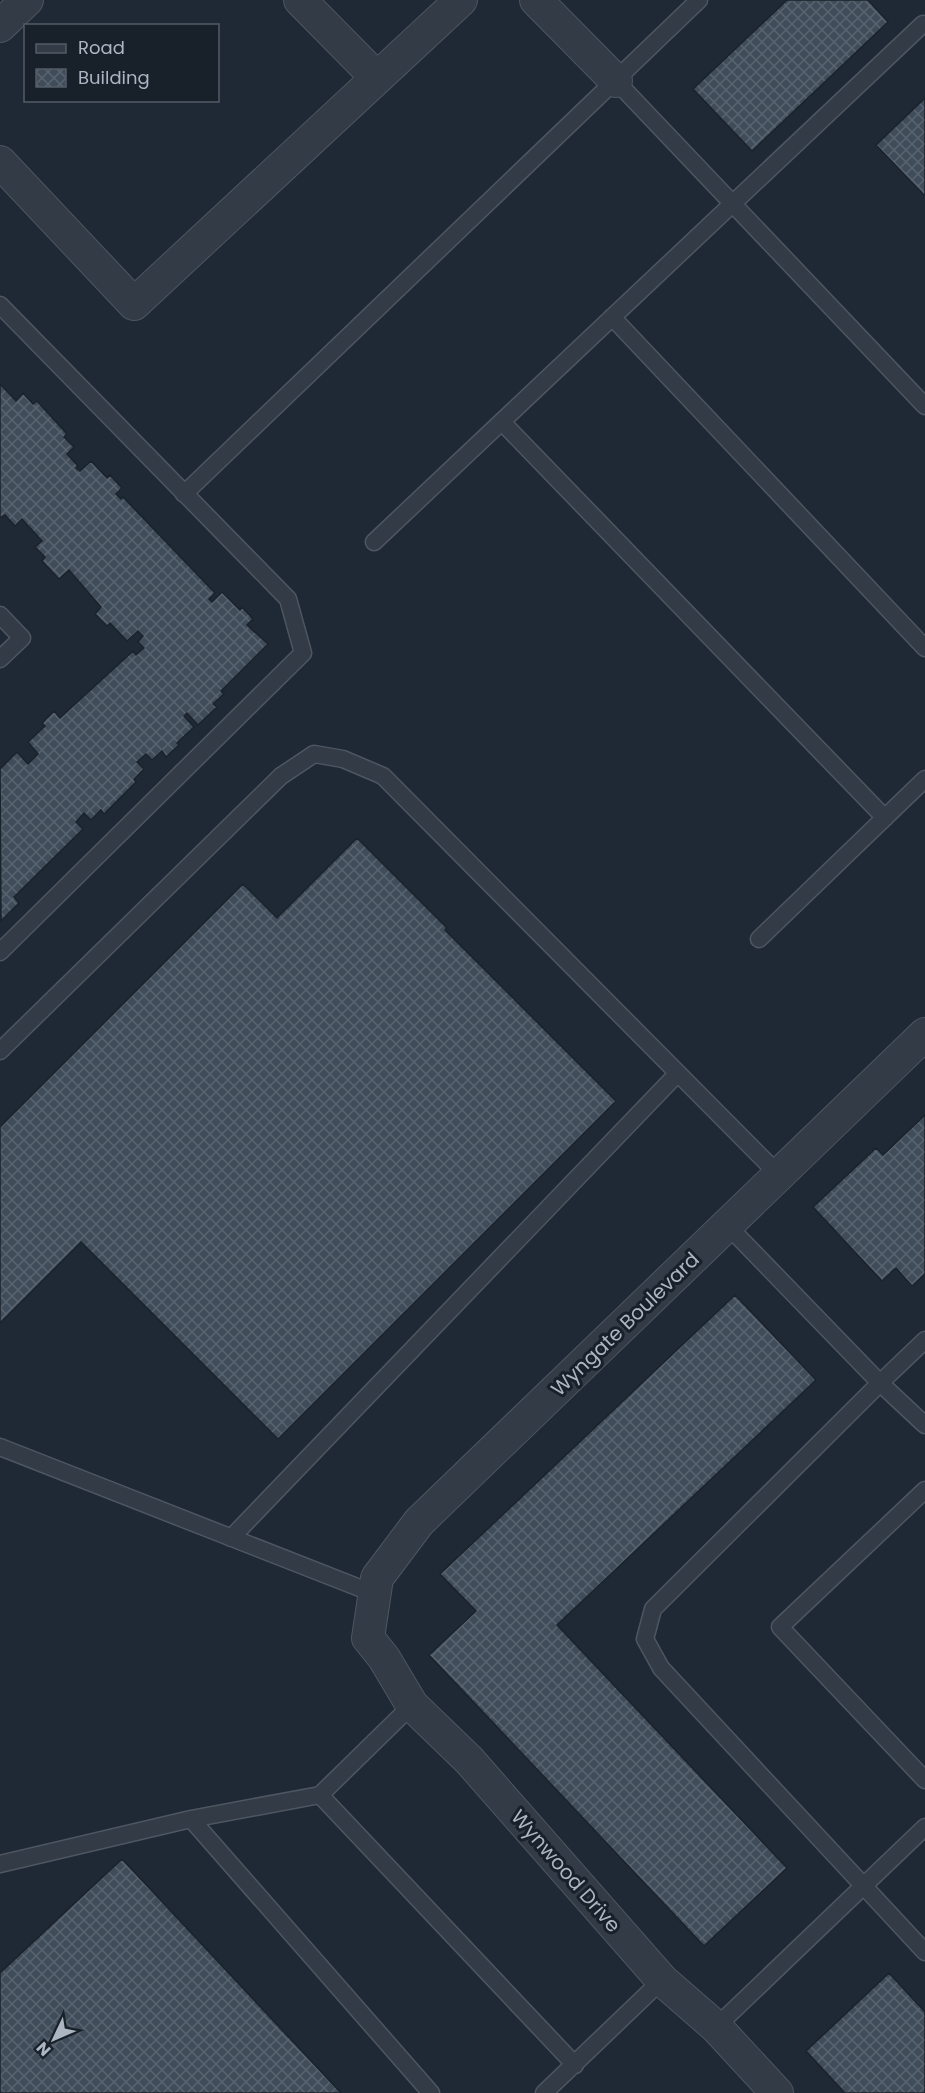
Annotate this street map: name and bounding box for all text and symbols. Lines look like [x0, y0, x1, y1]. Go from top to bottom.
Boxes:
legend [24, 24, 219, 102]
text: Road [78, 35, 125, 60]
text: Building [78, 65, 150, 90]
street label: Wyngate Boulevard [545, 1246, 705, 1402]
street label: Wynwood Drive [505, 1803, 627, 1939]
north arrow [24, 2009, 84, 2069]
text: N [31, 2037, 56, 2061]

